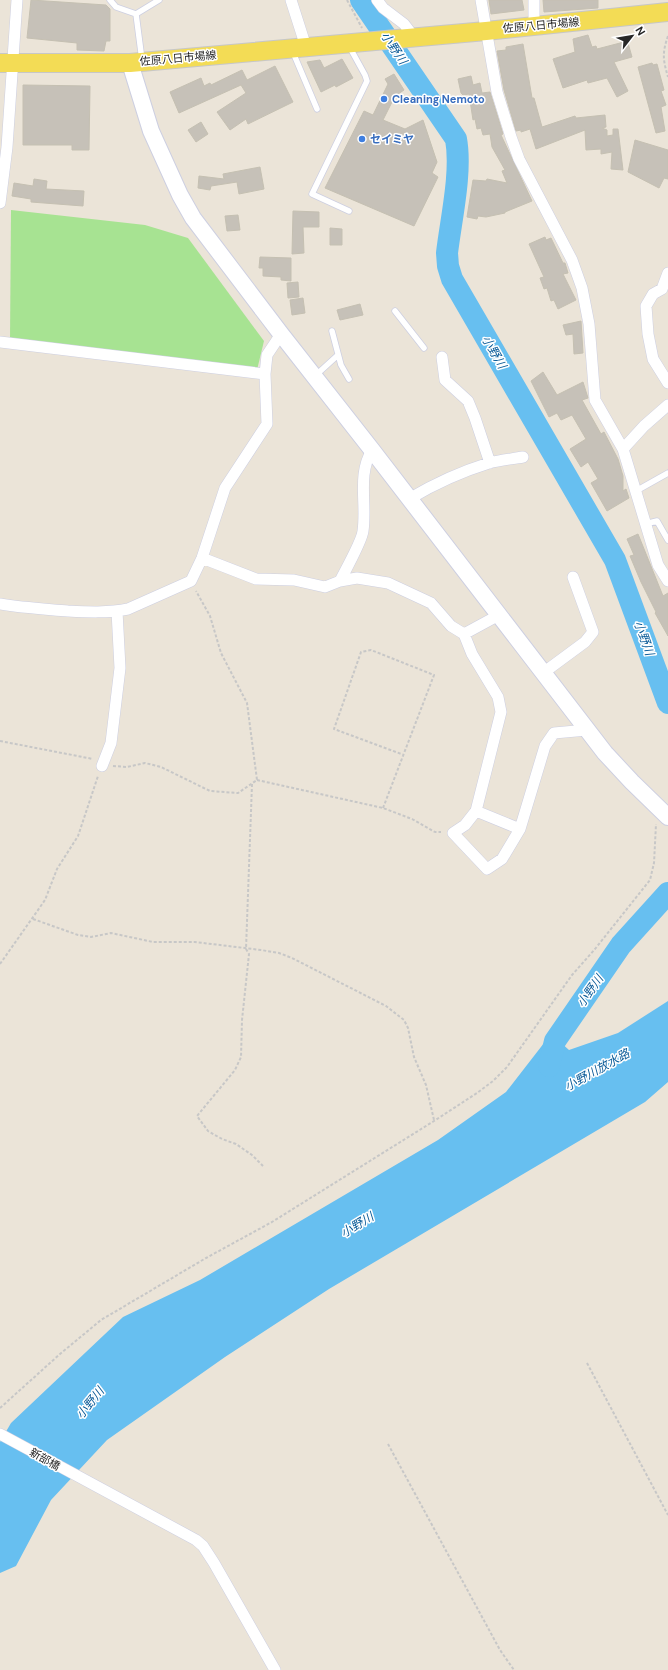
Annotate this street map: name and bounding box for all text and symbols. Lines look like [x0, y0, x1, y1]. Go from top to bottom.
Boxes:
street label: 佐原八日市場線 [502, 15, 580, 35]
north arrow [612, 16, 652, 56]
text: N [633, 24, 649, 38]
water label: 小野川 [377, 29, 412, 69]
street label: 佐原八日市場線 [139, 48, 217, 68]
place label: Cleaning Nemoto [392, 92, 485, 106]
marker: Cleaning Nemoto [379, 94, 389, 104]
place label: セイミヤ [370, 132, 414, 146]
marker: セイミヤ [357, 134, 367, 144]
water label: 小野川 [478, 332, 511, 373]
water label: 小野川 [630, 618, 658, 660]
water label: 小野川 [573, 970, 608, 1010]
water label: 小野川放水路 [562, 1045, 633, 1094]
water label: 小野川 [337, 1208, 378, 1241]
water label: 小野川 [72, 1382, 109, 1422]
street label: 新部橋 [27, 1445, 63, 1473]

